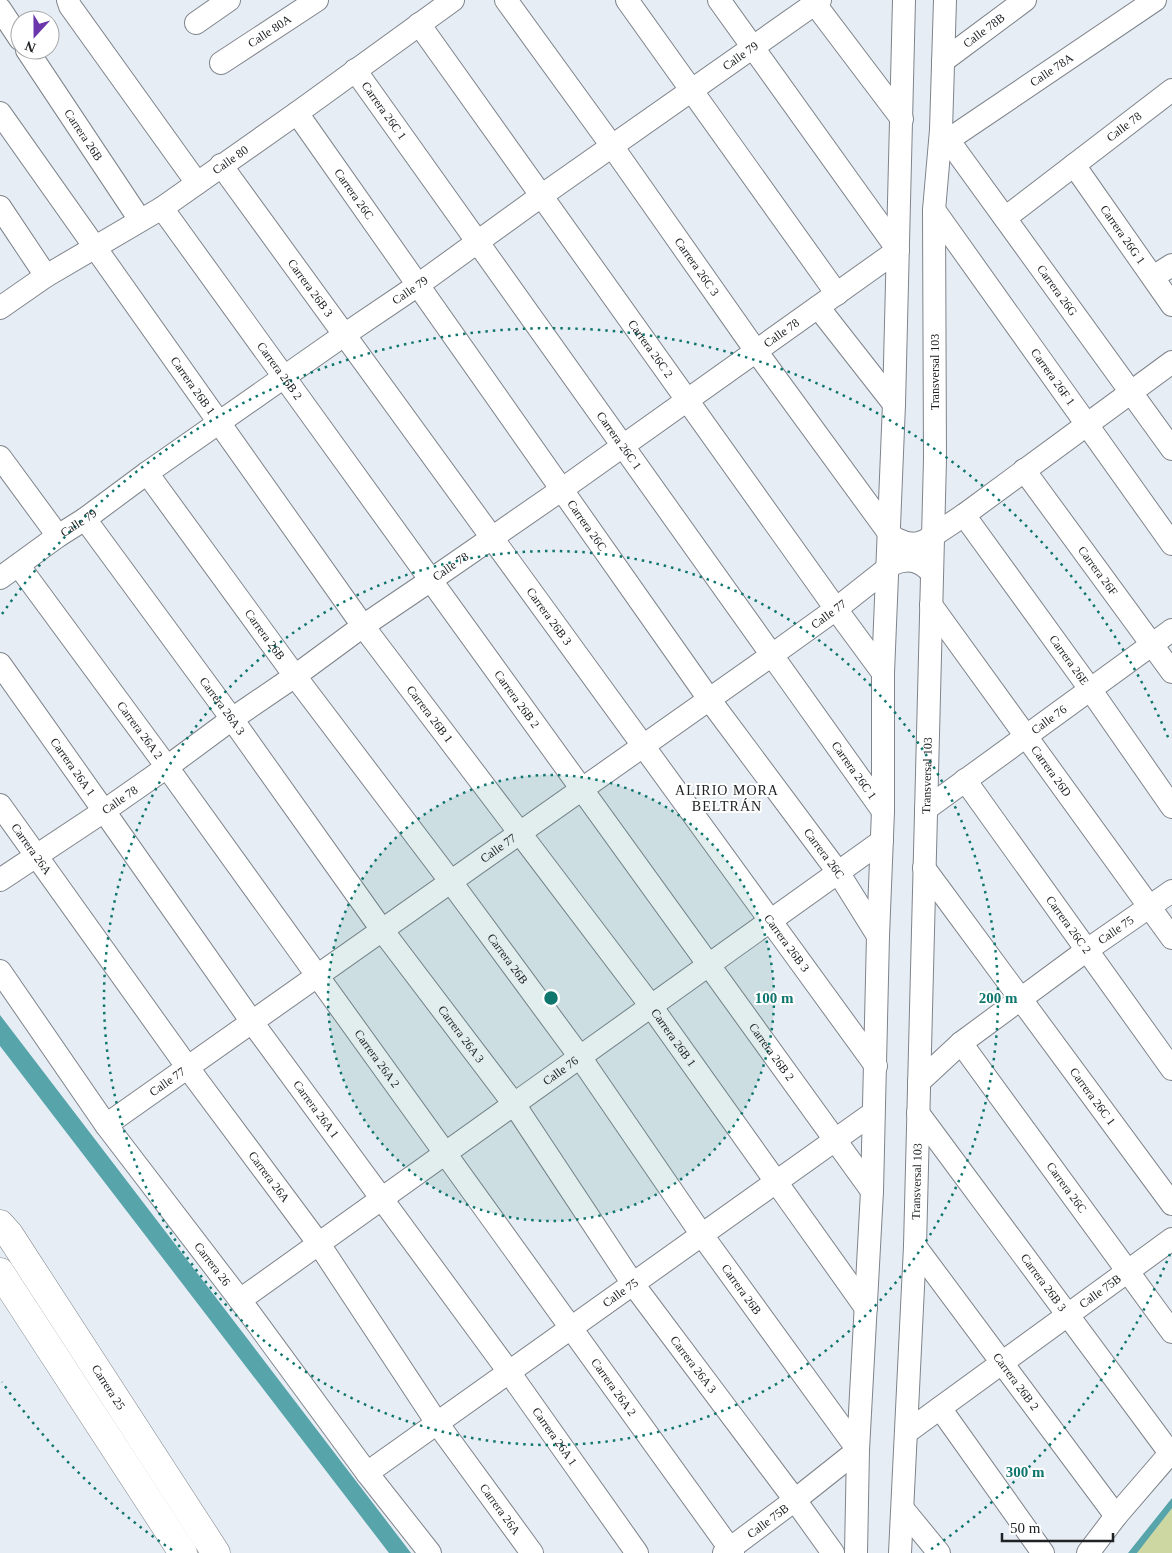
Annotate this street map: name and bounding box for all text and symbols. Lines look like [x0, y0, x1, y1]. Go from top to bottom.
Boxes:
north arrow [10, 10, 60, 60]
street label: Calle 78B [960, 11, 1008, 51]
street label: Calle 80A [245, 12, 294, 50]
text: N [23, 38, 38, 55]
street label: Calle 79 [720, 39, 761, 73]
street label: Calle 78A [1027, 50, 1076, 90]
street label: Carrera 26C 1 [359, 79, 409, 142]
street label: Carrera 26B [61, 106, 106, 163]
street label: Calle 78 [1104, 109, 1144, 145]
street label: Calle 80 [210, 143, 251, 177]
street label: Carrera 26C [331, 166, 377, 222]
street label: Carrera 26G 1 [1097, 202, 1148, 267]
street label: Carrera 26C 3 [672, 235, 722, 299]
street label: Carrera 26B 3 [285, 256, 336, 320]
street label: Carrera 26G [1034, 262, 1080, 319]
street label: Calle 79 [389, 273, 431, 307]
street label: Calle 78 [761, 316, 802, 350]
street label: Carrera 26C 2 [625, 317, 676, 381]
street label: Transversal 103 [928, 334, 942, 410]
street label: Carrera 26B 2 [254, 339, 305, 403]
street label: Carrera 26F 1 [1028, 346, 1078, 408]
street label: Carrera 26B 1 [168, 354, 218, 417]
street label: Carrera 26C 1 [594, 409, 644, 472]
street label: Carrera 26C [564, 497, 610, 553]
street label: Calle 79 [58, 506, 99, 540]
street label: Carrera 26F [1075, 543, 1121, 598]
street label: Calle 78 [430, 549, 471, 584]
street label: Carrera 26B 3 [523, 585, 575, 648]
street label: Calle 77 [808, 597, 849, 632]
street label: Carrera 26B [242, 607, 288, 663]
street label: Carrera 26E [1046, 632, 1092, 688]
street label: Carrera 26B 2 [491, 668, 542, 731]
street label: Carrera 26A 3 [197, 674, 248, 738]
street label: Carrera 26B 1 [404, 683, 456, 745]
street label: Carrera 26A 2 [114, 699, 166, 762]
street label: Calle 76 [1028, 702, 1069, 737]
street label: Carrera 26A 1 [47, 735, 98, 799]
street label: Transversal 103 [919, 737, 935, 814]
street label: Carrera 26C 1 [829, 739, 879, 802]
street label: Carrera 26D [1028, 743, 1075, 800]
street label: Calle 78 [99, 783, 140, 817]
district label: ALIRIO MORA BELTRÁN [675, 783, 779, 814]
street label: Carrera 26A [8, 821, 55, 878]
street label: Carrera 26C [801, 826, 847, 881]
street label: Calle 77 [478, 831, 519, 866]
street label: Carrera 26C 2 [1043, 893, 1094, 956]
street label: Carrera 26B 3 [761, 911, 812, 975]
street label: Calle 75 [1095, 913, 1136, 947]
street label: Carrera 26B [484, 931, 531, 987]
centre of rings [542, 989, 560, 1007]
text: 100 m [755, 990, 794, 1006]
text: 200 m [979, 990, 1018, 1006]
street label: Carrera 26A 3 [435, 1003, 487, 1066]
street label: Carrera 26B 1 [648, 1006, 699, 1069]
street label: Carrera 26B 2 [746, 1020, 797, 1084]
street label: Carrera 26A 2 [351, 1027, 403, 1090]
street label: Calle 76 [540, 1053, 581, 1088]
street label: Calle 77 [147, 1064, 188, 1099]
street label: Carrera 26C 1 [1067, 1065, 1118, 1128]
street label: Carrera 26A 1 [290, 1078, 342, 1141]
street label: Transversal 103 [909, 1143, 925, 1220]
street label: Carrera 26A [246, 1149, 293, 1205]
street label: Carrera 26C [1043, 1160, 1090, 1216]
street label: Carrera 26 [191, 1239, 233, 1288]
street label: Carrera 26B 3 [1018, 1251, 1070, 1314]
street label: Carrera 26B [718, 1261, 764, 1317]
street label: Calle 75B [1077, 1271, 1124, 1311]
street label: Calle 75 [600, 1275, 641, 1310]
street label: Carrera 26A 3 [667, 1333, 719, 1396]
street label: Carrera 26B 2 [990, 1350, 1042, 1413]
street label: Carrera 26A 2 [588, 1356, 639, 1419]
street label: Carrera 25 [89, 1362, 128, 1412]
street label: Carrera 26A 1 [529, 1405, 580, 1468]
text: 300 m [1006, 1464, 1045, 1480]
street label: Carrera 26A [477, 1481, 524, 1538]
street label: Calle 75B [744, 1501, 792, 1541]
scale bar [1002, 1510, 1113, 1542]
text: 50 m [1010, 1520, 1041, 1536]

